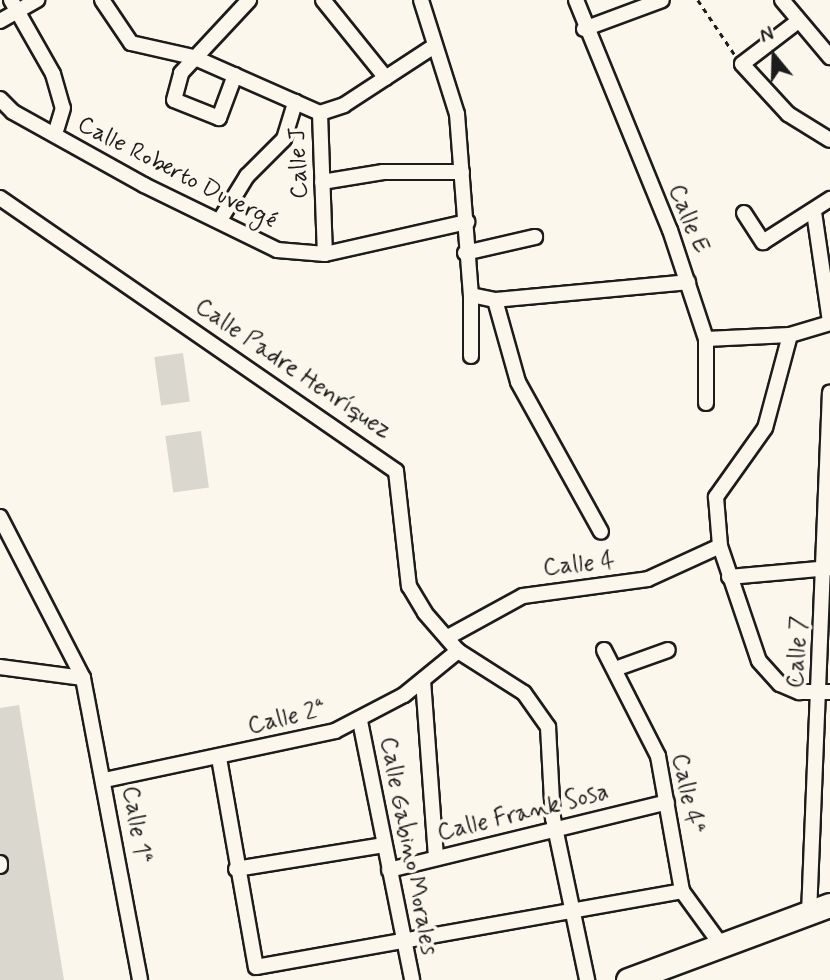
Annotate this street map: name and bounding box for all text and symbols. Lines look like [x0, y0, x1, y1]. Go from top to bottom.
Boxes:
north arrow [739, 21, 809, 91]
text: N [757, 22, 777, 50]
street label: Calle Roberto Duvergé [71, 110, 283, 236]
street label: Calle J [283, 127, 315, 199]
street label: Calle E [661, 180, 715, 258]
street label: Calle Padre Henríquez [190, 293, 396, 445]
street label: Calle 4 [542, 547, 616, 583]
street label: Calle 7 [782, 615, 814, 689]
street label: Calle 2ª [245, 694, 329, 742]
street label: Calle Gabino Morales [373, 736, 443, 956]
street label: Calle 4ª [664, 751, 710, 837]
street label: Calle Frank Sosa [434, 778, 612, 848]
street label: Calle 1ª [115, 784, 157, 866]

